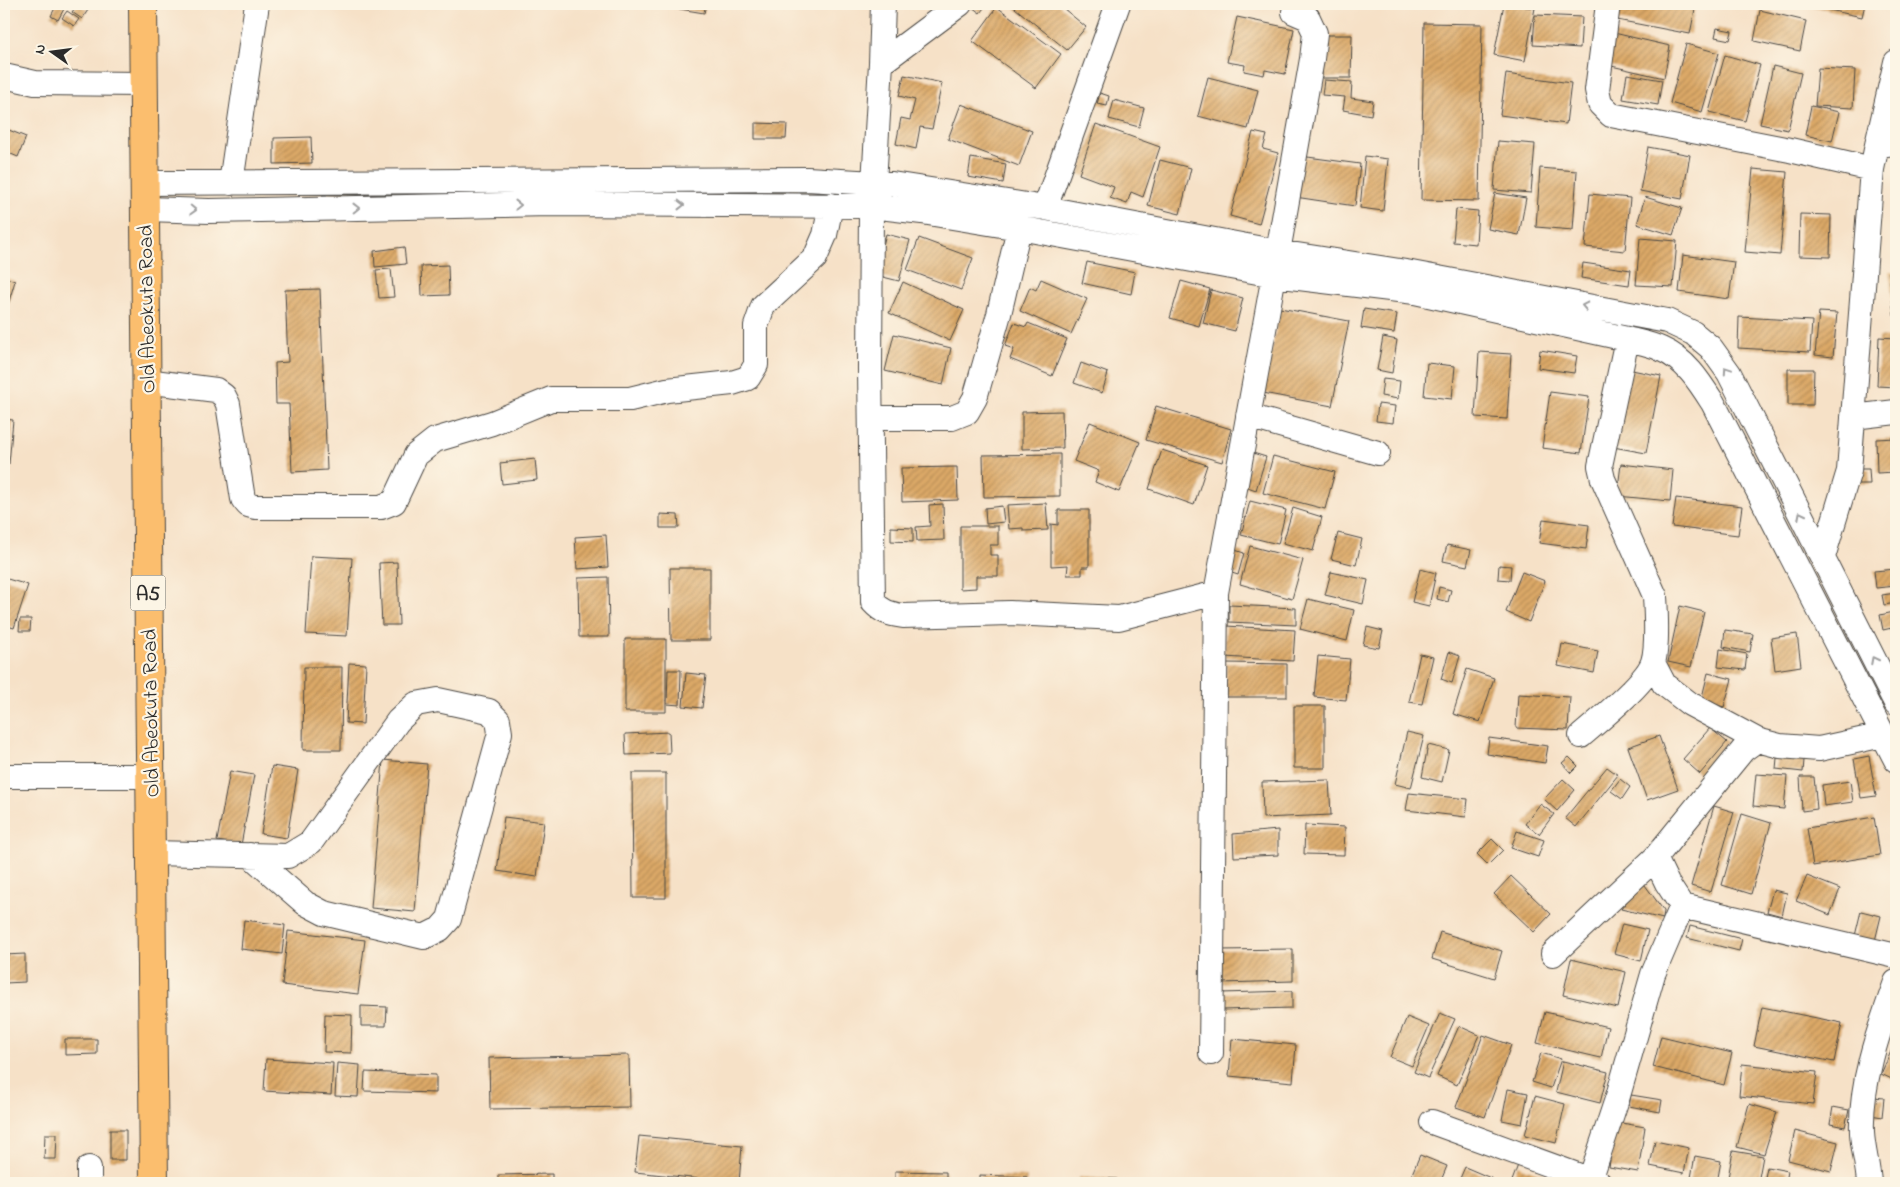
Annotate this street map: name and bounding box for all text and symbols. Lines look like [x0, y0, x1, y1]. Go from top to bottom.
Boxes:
north arrow [28, 28, 78, 78]
text: N [30, 42, 52, 56]
one-way arrow [515, 200, 523, 210]
one-way arrow [678, 200, 685, 210]
one-way arrow [352, 203, 360, 213]
one-way arrow [190, 205, 198, 216]
street label: Old Abeokuta Road [132, 224, 164, 394]
one-way arrow [1581, 301, 1589, 311]
one-way arrow [1724, 366, 1733, 376]
one-way arrow [1797, 511, 1807, 520]
road number: A5 [130, 576, 166, 610]
street label: Old Abeokuta Road [136, 628, 168, 798]
one-way arrow [1870, 656, 1880, 665]

